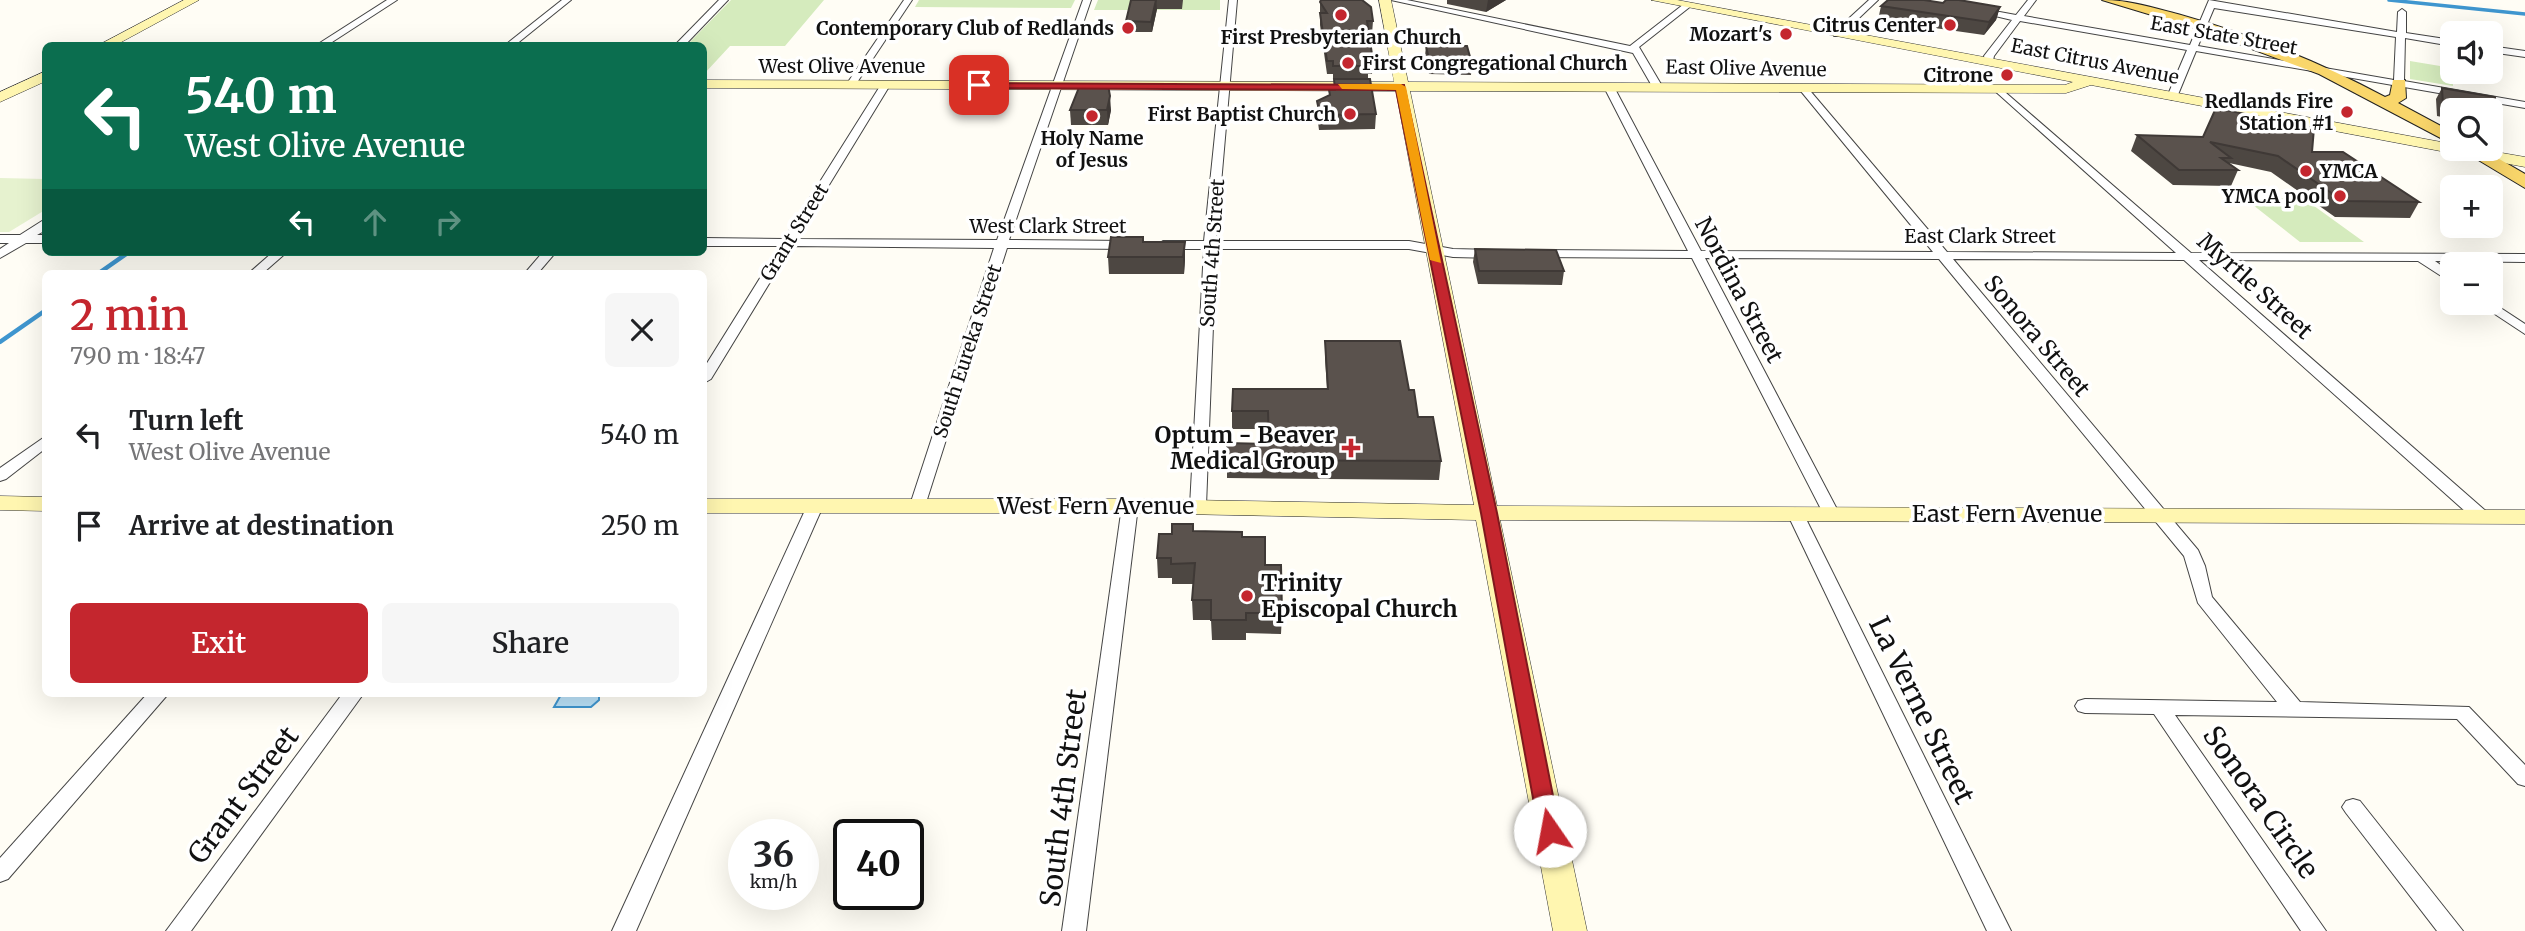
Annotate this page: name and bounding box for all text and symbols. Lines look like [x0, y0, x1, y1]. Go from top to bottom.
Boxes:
marker: First Presbyterian Church [1333, 7, 1349, 23]
street label: East State Street [2149, 10, 2300, 60]
place label: Citrus Center [1813, 13, 1936, 37]
place label: Contemporary Club of Redlands [816, 16, 1114, 40]
marker: Citrus Center [1942, 17, 1958, 33]
marker: Contemporary Club of Redlands [1120, 20, 1136, 36]
map controls [2440, 21, 2503, 315]
button: sound [2440, 21, 2503, 84]
place label: Mozart's [1690, 22, 1772, 46]
place label: First Presbyterian Church [1221, 25, 1462, 49]
marker: Mozart's [1778, 26, 1794, 42]
street label: East Citrus Avenue [2009, 33, 2181, 89]
place label: First Congregational Church [1362, 51, 1628, 75]
street label: West Olive Avenue [758, 54, 925, 78]
pin [949, 55, 1009, 115]
marker: First Congregational Church [1340, 55, 1356, 71]
street label: East Olive Avenue [1665, 55, 1827, 81]
place label: Citrone [1924, 63, 1993, 87]
text: 540 m [185, 65, 337, 126]
icon: arrive [960, 66, 998, 104]
marker: Citrone [1999, 67, 2015, 83]
icon: left [70, 70, 161, 161]
place label: Redlands Fire Station #1 [2205, 89, 2333, 135]
button: search [2440, 98, 2503, 161]
place label: First Baptist Church [1148, 102, 1336, 126]
marker: Redlands Fire Station #1 [2339, 104, 2355, 120]
marker: First Baptist Church [1342, 106, 1358, 122]
marker: Holy Name of Jesus [1084, 108, 1100, 124]
text: West Olive Avenue [185, 126, 465, 166]
place label: Holy Name of Jesus [1041, 126, 1143, 172]
place label: YMCA [2319, 159, 2378, 183]
marker: YMCA [2298, 163, 2314, 179]
button: + [2440, 175, 2503, 238]
street label: South 4th Street [1195, 177, 1229, 328]
street label: Grant Street [755, 178, 834, 285]
place label: YMCA pool [2221, 184, 2326, 208]
marker: YMCA pool [2332, 188, 2348, 204]
icon: left [283, 203, 321, 241]
icon: ahead [356, 203, 394, 241]
icon: right [429, 203, 467, 241]
street label: Nordina Street [1689, 212, 1790, 368]
street label: West Clark Street [969, 214, 1127, 238]
street label: East Clark Street [1904, 224, 2056, 248]
street label: Myrtle Street [2192, 226, 2319, 345]
button: − [2440, 252, 2503, 315]
street label: South Eureka Street [928, 261, 1007, 441]
street label: Sonora Street [1978, 269, 2097, 402]
text: 2 min [70, 289, 189, 341]
button: close [605, 293, 679, 367]
text: 790 m · 18:47 [70, 341, 205, 370]
text: Turn left [129, 404, 243, 437]
icon: left [70, 416, 108, 454]
text: 540 m [600, 418, 679, 451]
place label: Optum - Beaver Medical Group [1155, 420, 1335, 475]
text: West Olive Avenue [129, 437, 330, 466]
marker: Optum - Beaver Medical Group [1341, 438, 1361, 458]
street label: West Fern Avenue [997, 491, 1194, 520]
street label: East Fern Avenue [1912, 499, 2102, 528]
icon: arrive [70, 507, 108, 545]
text: Arrive at destination [129, 509, 394, 542]
text: 250 m [601, 509, 679, 542]
place label: Trinity Episcopal Church [1261, 568, 1458, 623]
marker: Trinity Episcopal Church [1239, 588, 1255, 604]
button: Exit [70, 603, 368, 683]
button: Share [382, 603, 679, 683]
street label: La Verne Street [1861, 610, 1983, 810]
street label: South 4th Street [1032, 687, 1094, 909]
street label: Grant Street [180, 719, 306, 871]
street label: Sonora Circle [2195, 719, 2327, 885]
position arrow [1513, 794, 1587, 868]
speed limit sign: 40 [833, 819, 924, 910]
text: 36 [753, 833, 794, 877]
text: km/h [750, 870, 797, 893]

